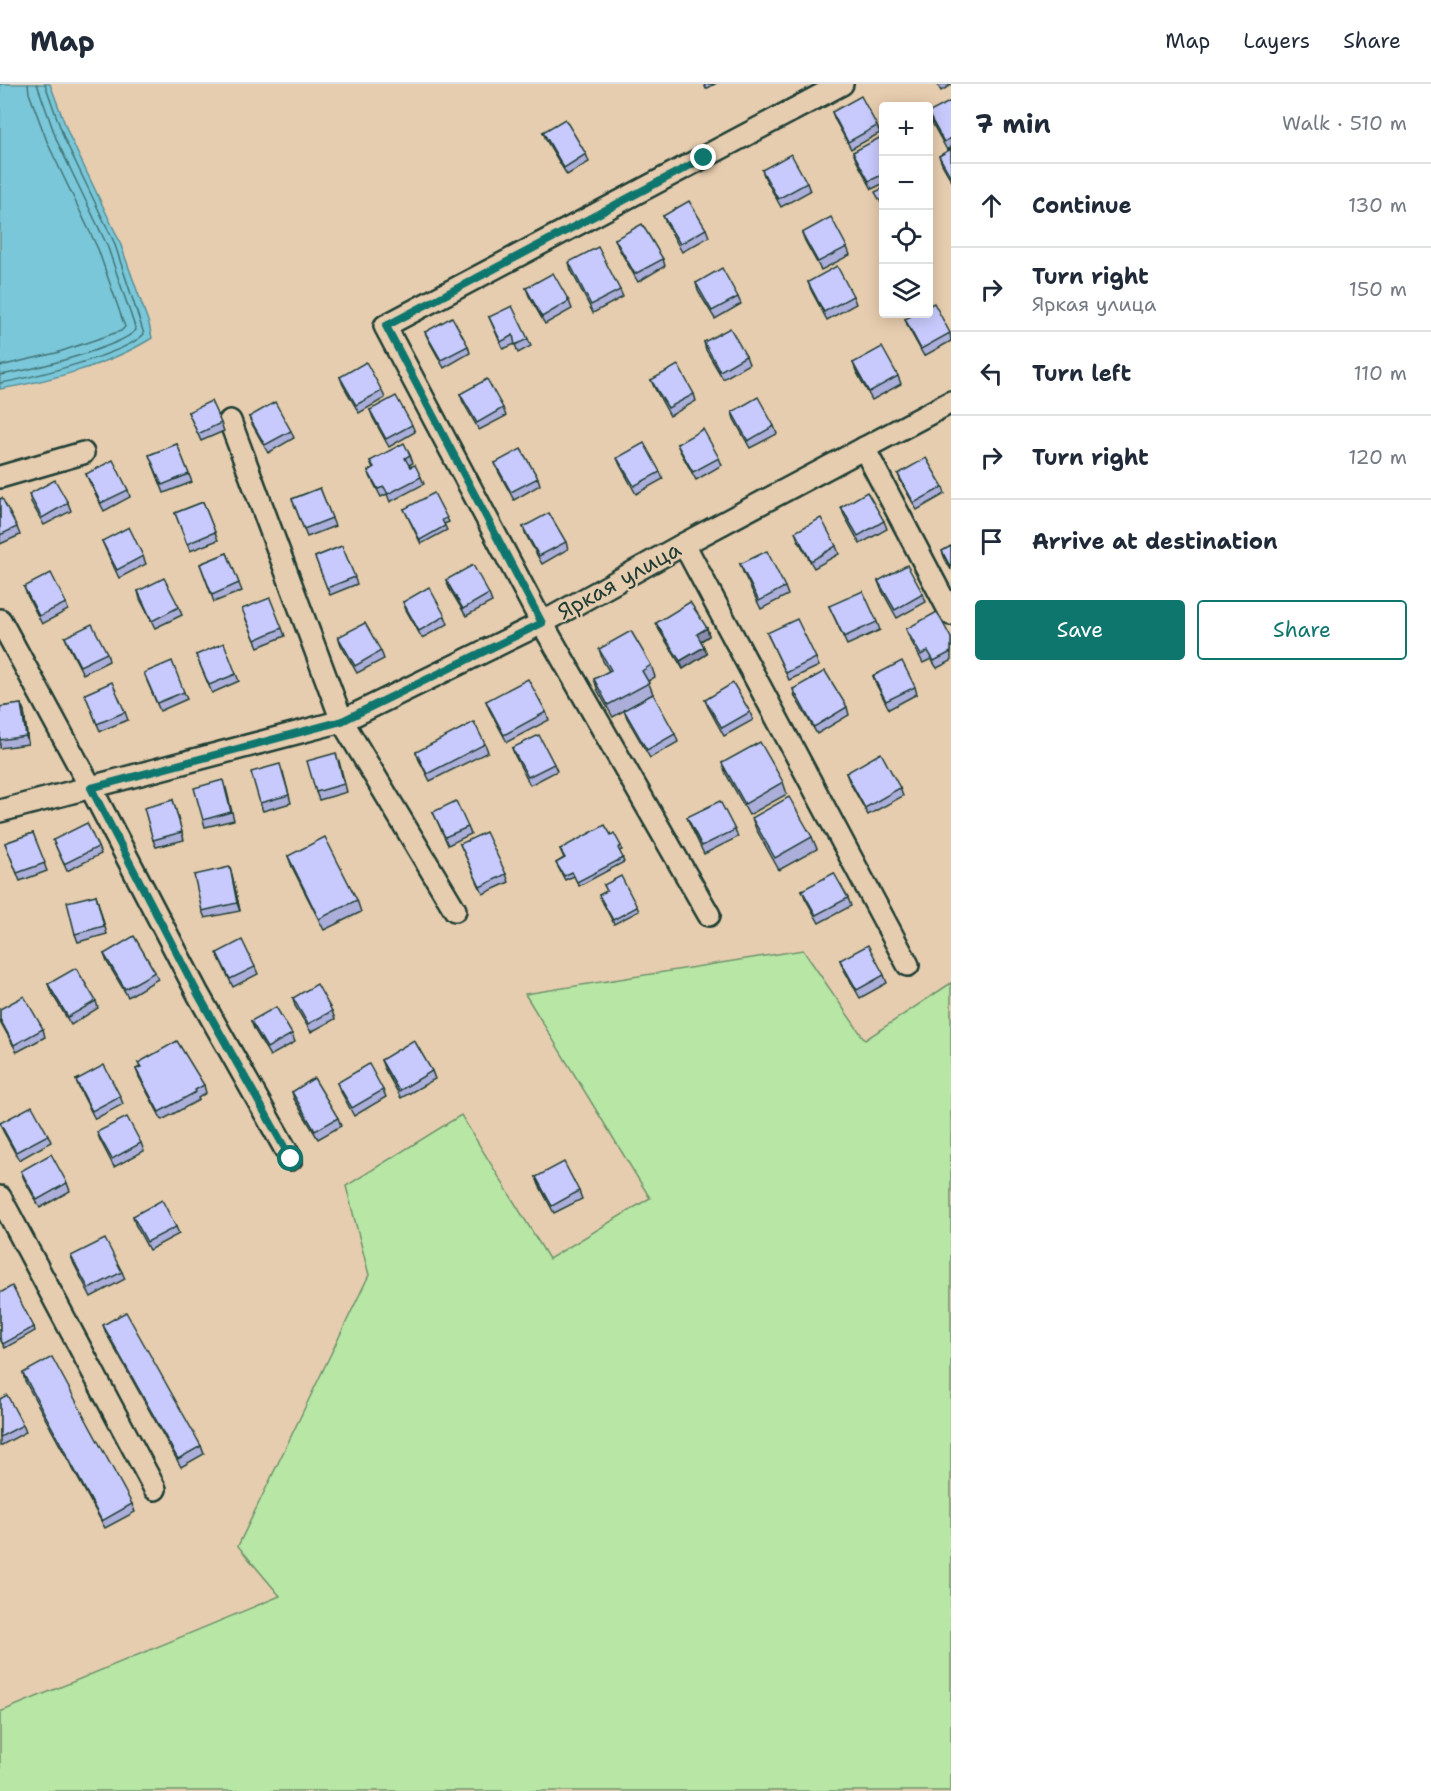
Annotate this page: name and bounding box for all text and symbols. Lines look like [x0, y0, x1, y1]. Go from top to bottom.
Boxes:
text: Map [30, 22, 95, 60]
text: Map [1165, 27, 1210, 55]
text: Layers [1243, 27, 1310, 55]
text: Share [1343, 27, 1401, 55]
map controls [879, 102, 933, 318]
button: + [879, 102, 933, 156]
text: 7 min [975, 106, 1051, 141]
text: Walk · 510 m [1282, 110, 1407, 136]
route end [690, 144, 716, 170]
button: − [879, 156, 933, 210]
icon: ahead [975, 189, 1008, 222]
text: Continue [1032, 191, 1132, 220]
text: 130 m [1348, 192, 1407, 218]
button: locate [879, 210, 933, 264]
text: Turn right [1032, 262, 1149, 291]
button: layers [879, 264, 933, 318]
icon: right [975, 273, 1008, 306]
text: 150 m [1349, 276, 1407, 302]
text: Яркая улица [1032, 291, 1156, 317]
icon: left [975, 357, 1008, 390]
text: Turn left [1032, 359, 1131, 388]
text: 110 m [1353, 360, 1407, 386]
icon: right [975, 441, 1008, 474]
text: Turn right [1032, 443, 1149, 472]
text: 120 m [1348, 444, 1407, 470]
icon: arrive [975, 525, 1008, 558]
text: Arrive at destination [1032, 527, 1278, 556]
street label: Яркая улица [552, 534, 686, 626]
button: Save [975, 600, 1185, 660]
button: Share [1197, 600, 1407, 660]
route start [277, 1145, 303, 1171]

